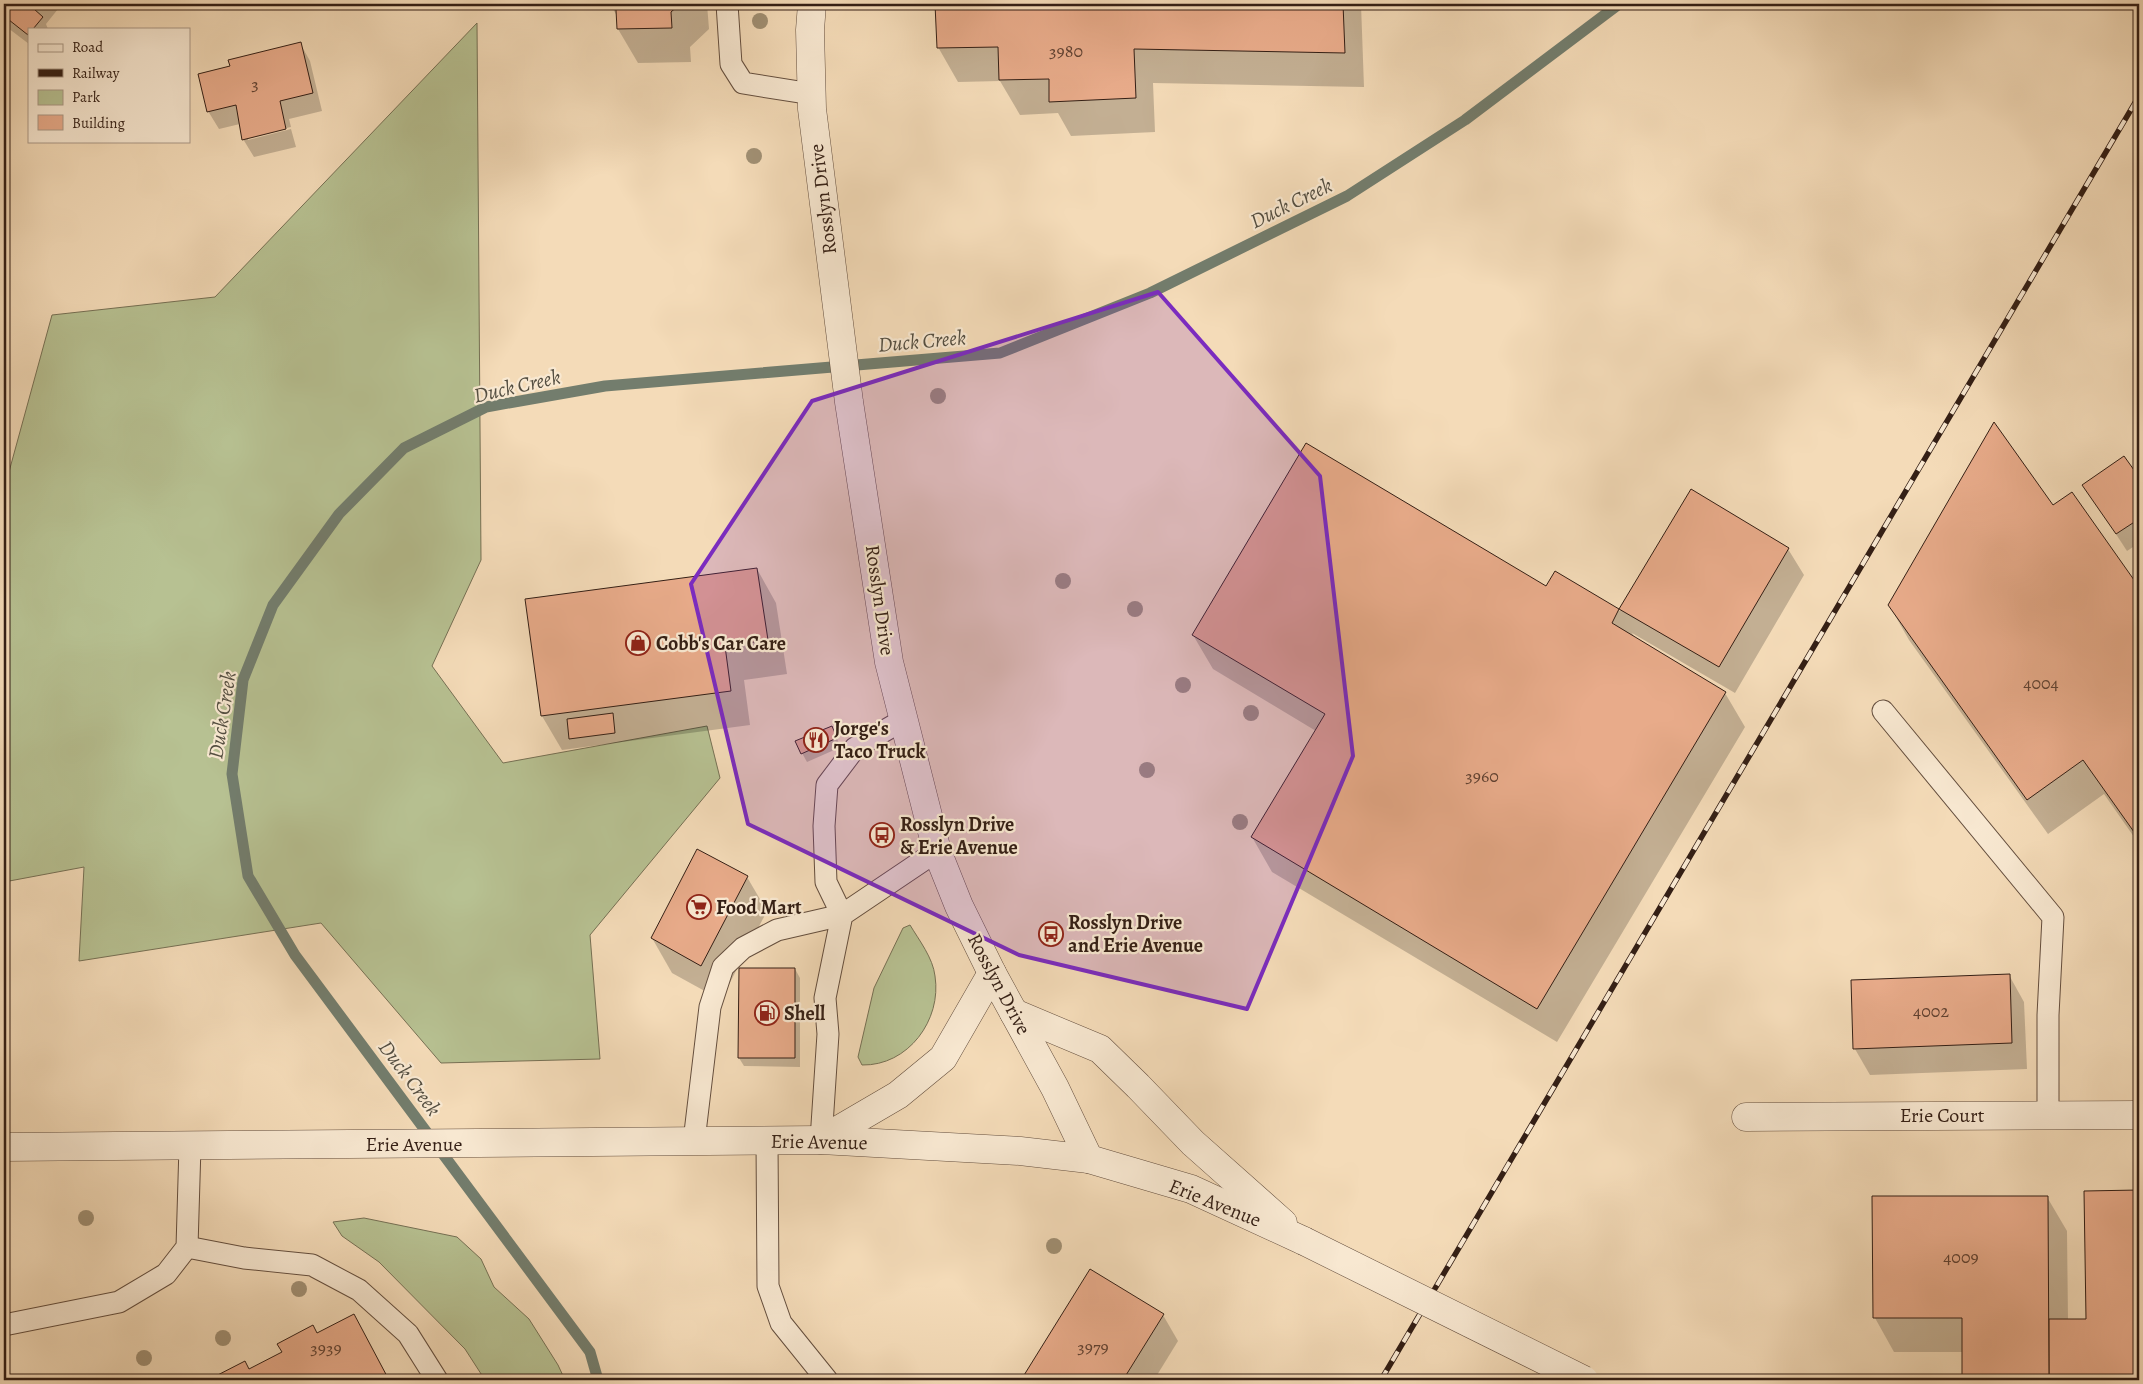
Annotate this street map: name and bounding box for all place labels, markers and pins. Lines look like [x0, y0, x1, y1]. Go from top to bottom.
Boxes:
shop icon: Cobb's Car Care [625, 630, 651, 656]
place label: Cobb's Car Care [656, 630, 786, 657]
place label: Jorge's Taco Truck [834, 715, 926, 765]
restaurant icon: Jorge's Taco Truck [803, 727, 829, 753]
place label: Rosslyn Drive & Erie Avenue [900, 811, 1018, 861]
bus stop icon: Rosslyn Drive & Erie Avenue [869, 822, 895, 848]
supermarket icon: Food Mart [686, 894, 712, 920]
place label: Food Mart [716, 894, 802, 921]
place label: Rosslyn Drive and Erie Avenue [1068, 909, 1203, 959]
bus stop icon: Rosslyn Drive and Erie Avenue [1038, 921, 1064, 947]
fuel station icon: Shell [754, 1000, 780, 1026]
place label: Shell [784, 1000, 826, 1027]

